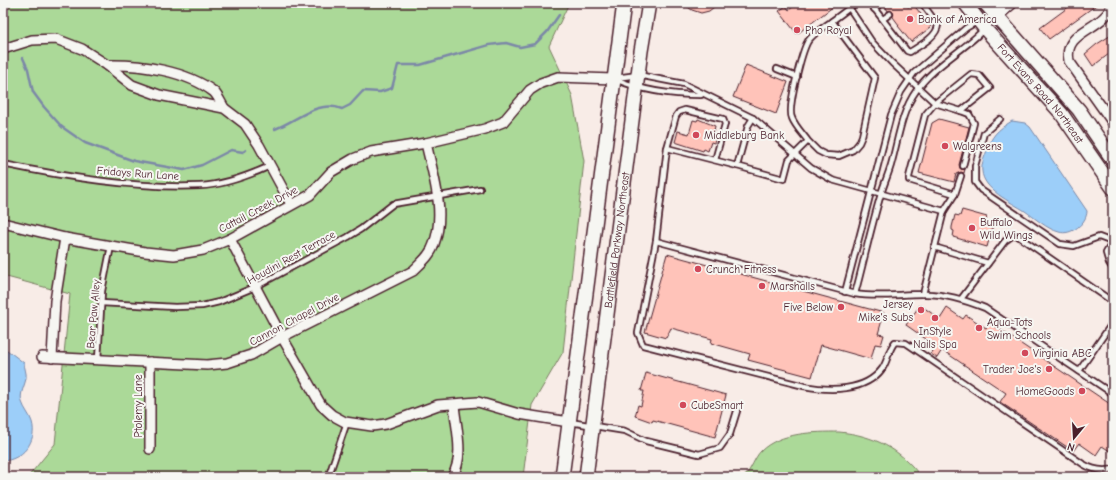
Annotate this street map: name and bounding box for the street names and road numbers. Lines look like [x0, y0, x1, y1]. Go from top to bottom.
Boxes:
street label: Fort Evans Road Northeast [994, 41, 1087, 147]
street label: Fridays Run Lane [96, 164, 180, 183]
street label: Battlefield Parkway Northeast [602, 170, 632, 309]
street label: Cattail Creek Drive [217, 183, 300, 236]
street label: Houdini Rest Terrace [245, 228, 338, 287]
street label: Bear Paw Alley [84, 279, 103, 349]
street label: Cannon Chapel Drive [247, 290, 342, 349]
street label: Ptolemy Lane [132, 374, 145, 438]

